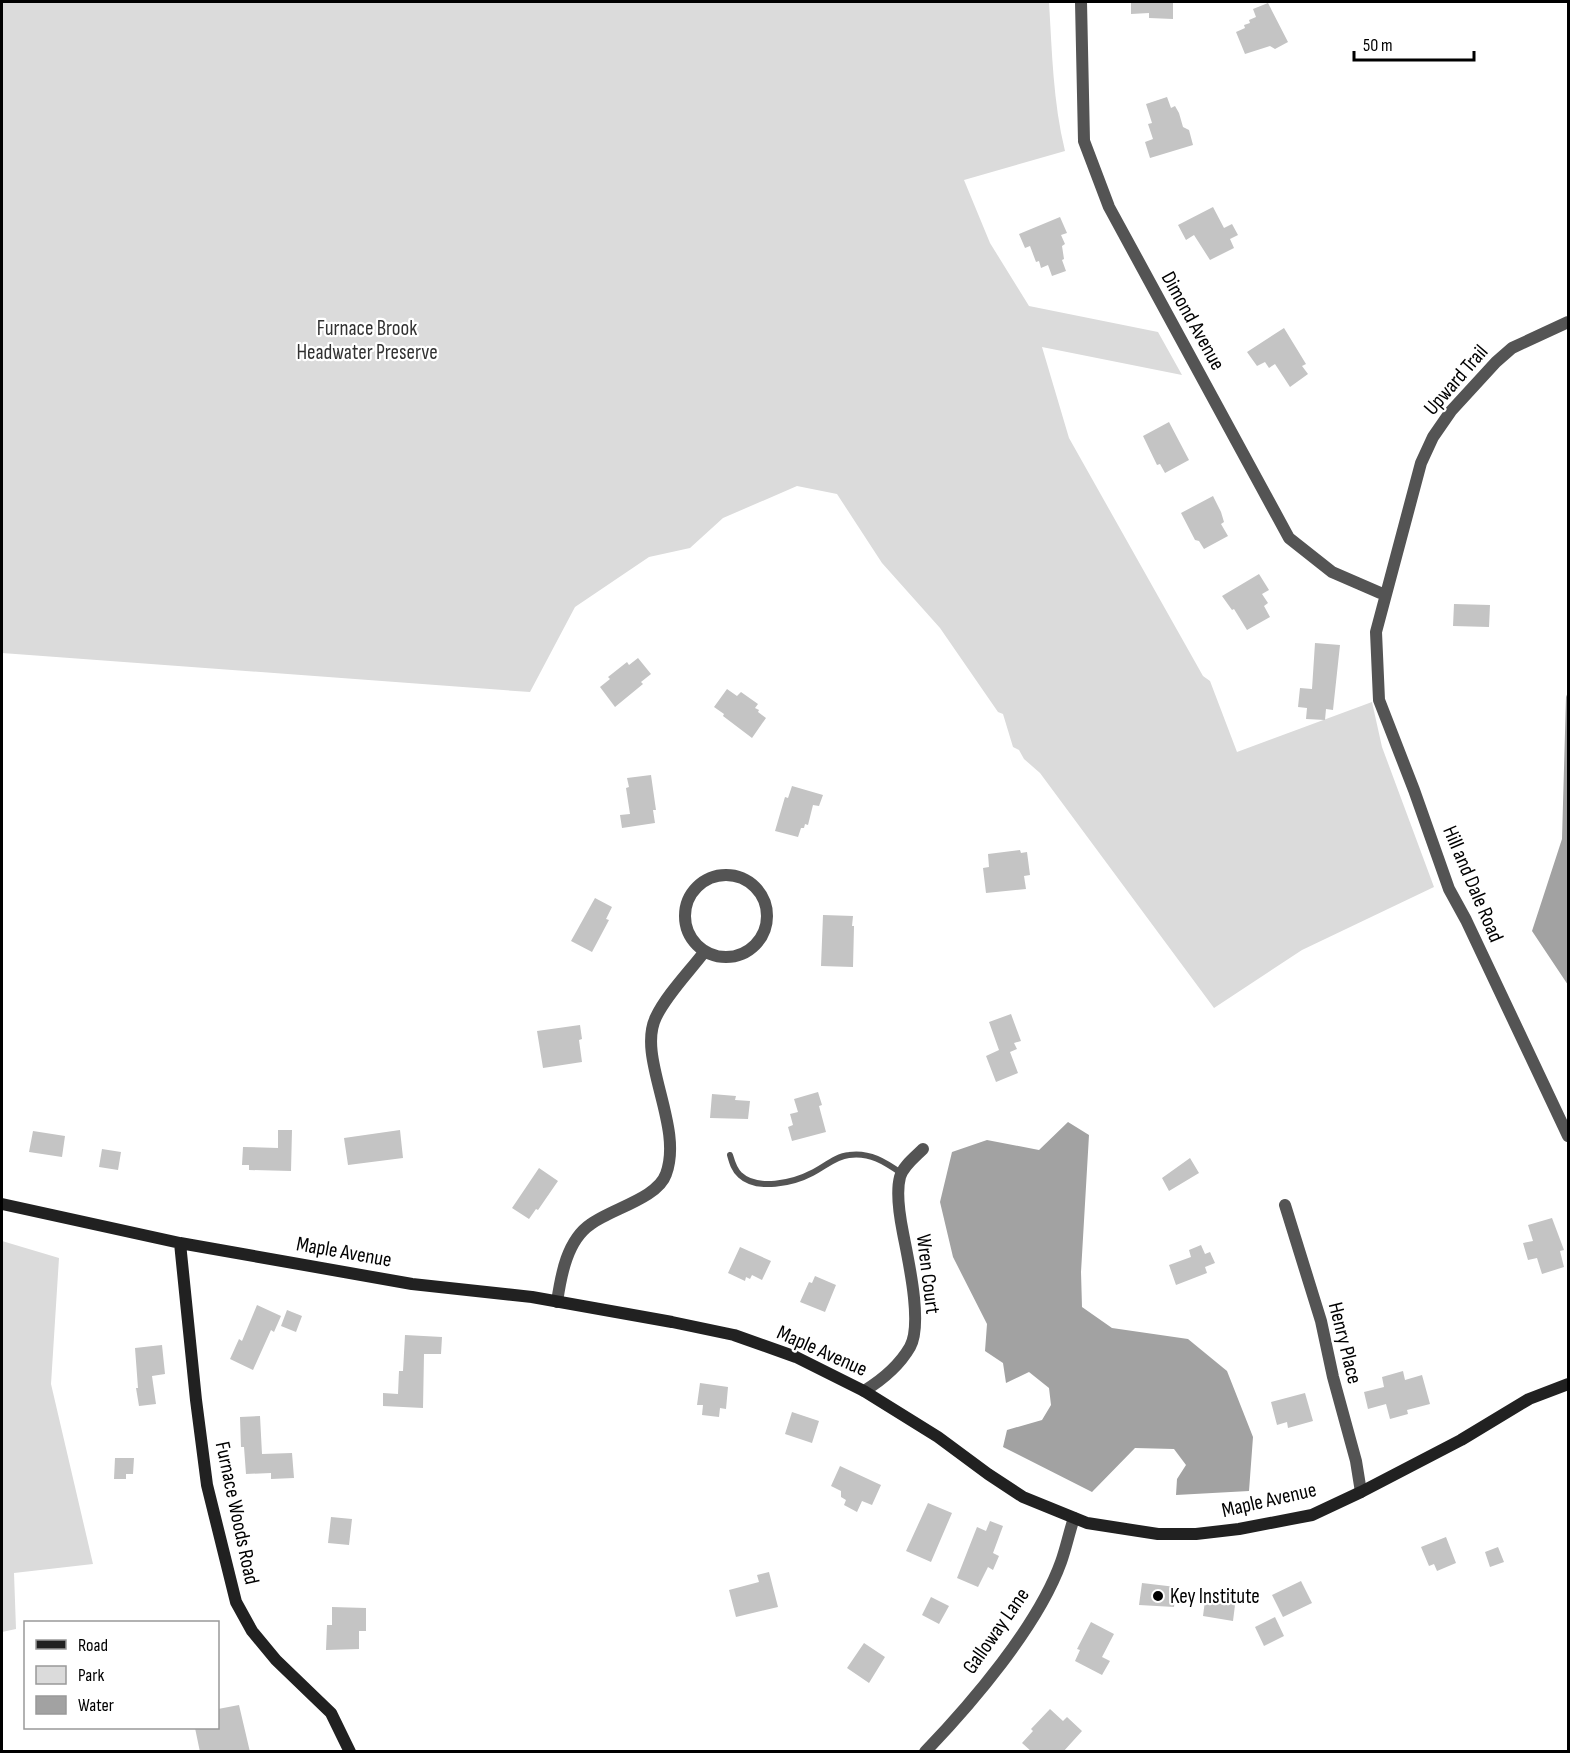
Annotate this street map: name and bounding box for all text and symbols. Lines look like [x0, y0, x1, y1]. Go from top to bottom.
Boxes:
scale bar [1354, 24, 1474, 62]
text: 50 m [1363, 35, 1393, 56]
street label: Dimond Avenue [1156, 267, 1230, 375]
park label: Furnace Brook Headwater Preserve [296, 316, 438, 365]
street label: Upward Trail [1419, 340, 1493, 420]
street label: Hill and Dale Road [1437, 822, 1509, 946]
street label: Maple Avenue [294, 1231, 394, 1273]
street label: Wren Court [911, 1233, 945, 1315]
street label: Henry Place [1323, 1300, 1367, 1386]
street label: Maple Avenue [773, 1320, 871, 1382]
street label: Furnace Woods Road [210, 1439, 264, 1587]
street label: Maple Avenue [1219, 1477, 1319, 1523]
street label: Galloway Lane [957, 1583, 1035, 1679]
place label: Key Institute [1170, 1584, 1260, 1609]
marker: Key Institute [1151, 1589, 1165, 1603]
legend [24, 1621, 219, 1729]
text: Road [78, 1635, 108, 1656]
text: Park [78, 1665, 104, 1686]
text: Water [78, 1695, 114, 1716]

